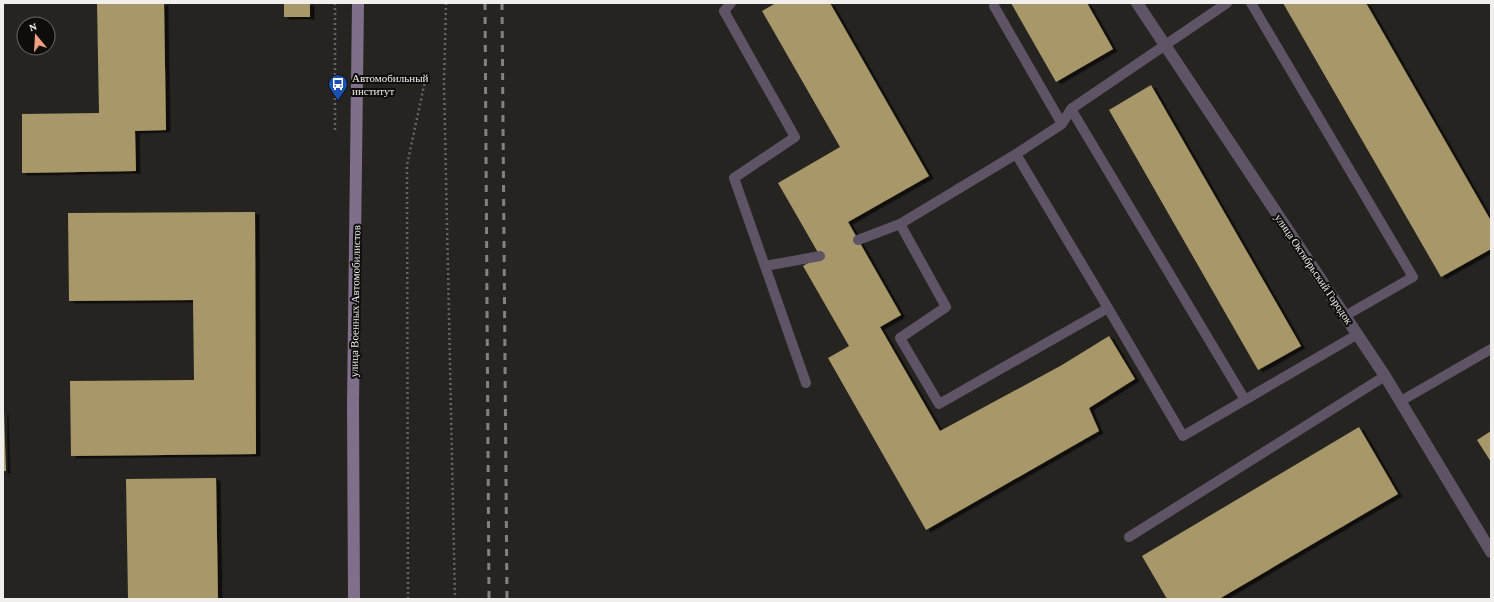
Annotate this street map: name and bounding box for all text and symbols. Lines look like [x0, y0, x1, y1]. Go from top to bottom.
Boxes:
north arrow [16, 16, 56, 56]
text: N [27, 19, 39, 33]
place label: Автомобильный институт [352, 72, 429, 97]
bus stop icon: Автомобильный институт [327, 73, 349, 101]
street label: улица Октябрьский Городок [1273, 212, 1356, 327]
street label: улица Военных Автомобилистов [348, 225, 362, 377]

